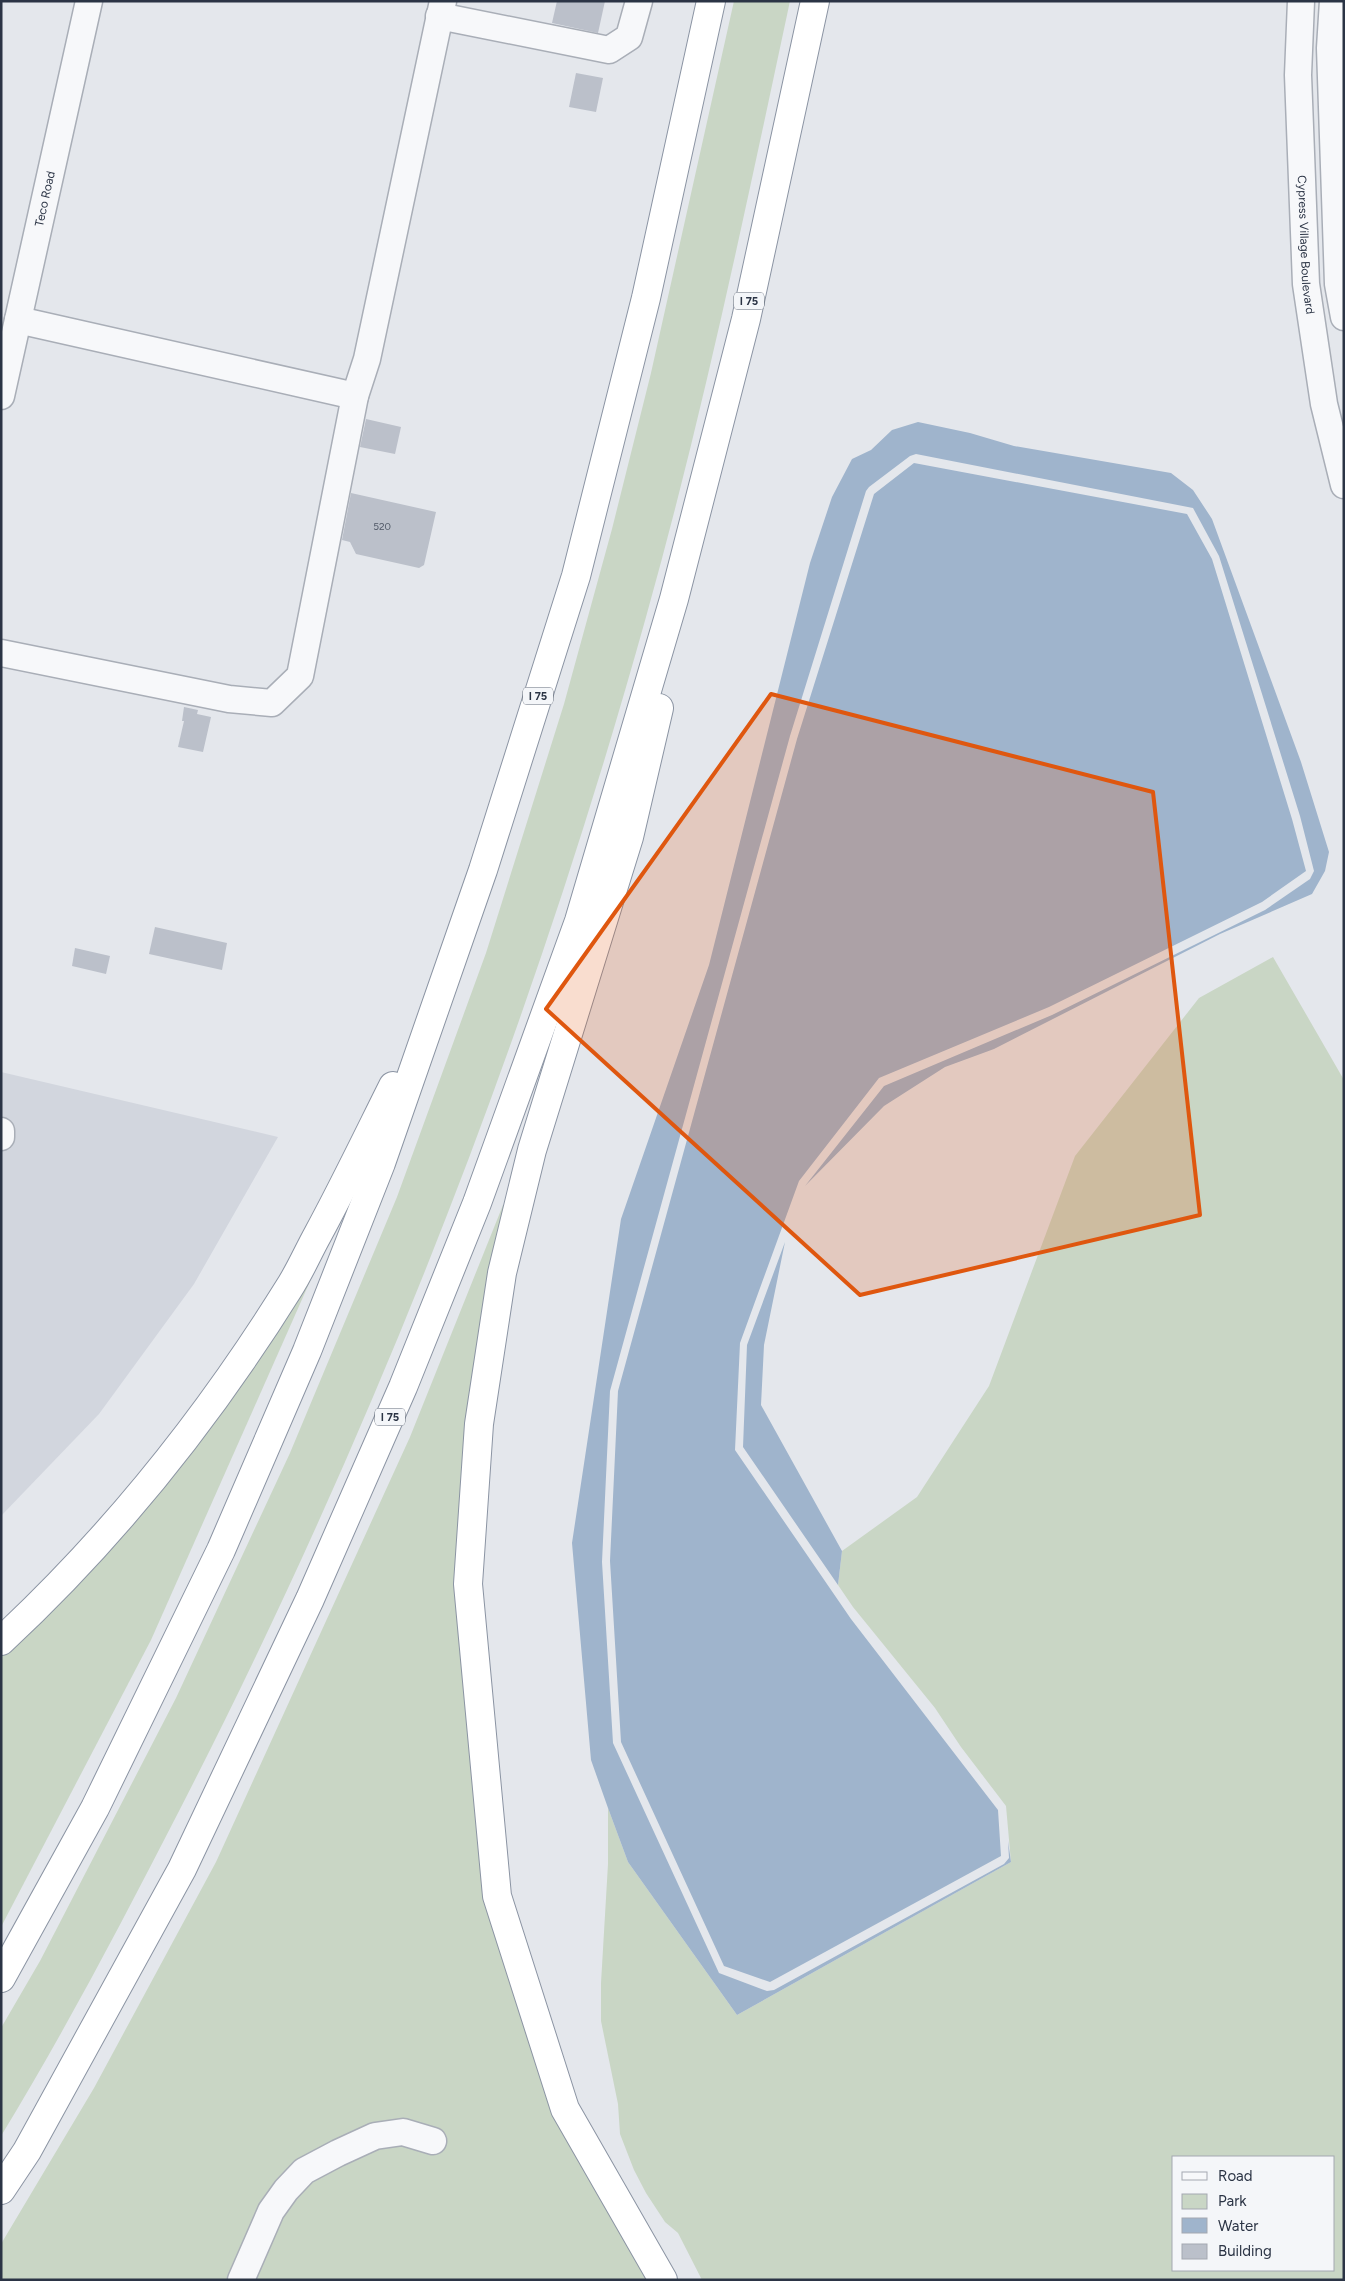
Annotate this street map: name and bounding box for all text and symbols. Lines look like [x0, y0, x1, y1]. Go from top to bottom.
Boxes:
street label: Teco Road [32, 170, 58, 228]
street label: Cypress Village Boulevard [1295, 175, 1317, 315]
road number: I 75 [734, 292, 764, 310]
house number: 520 [373, 520, 391, 533]
road number: I 75 [523, 688, 553, 704]
road number: I 75 [375, 1408, 405, 1425]
legend [1172, 2156, 1335, 2271]
text: Road [1218, 2167, 1253, 2185]
text: Park [1218, 2192, 1247, 2210]
text: Water [1218, 2217, 1258, 2235]
text: Building [1218, 2242, 1272, 2260]

